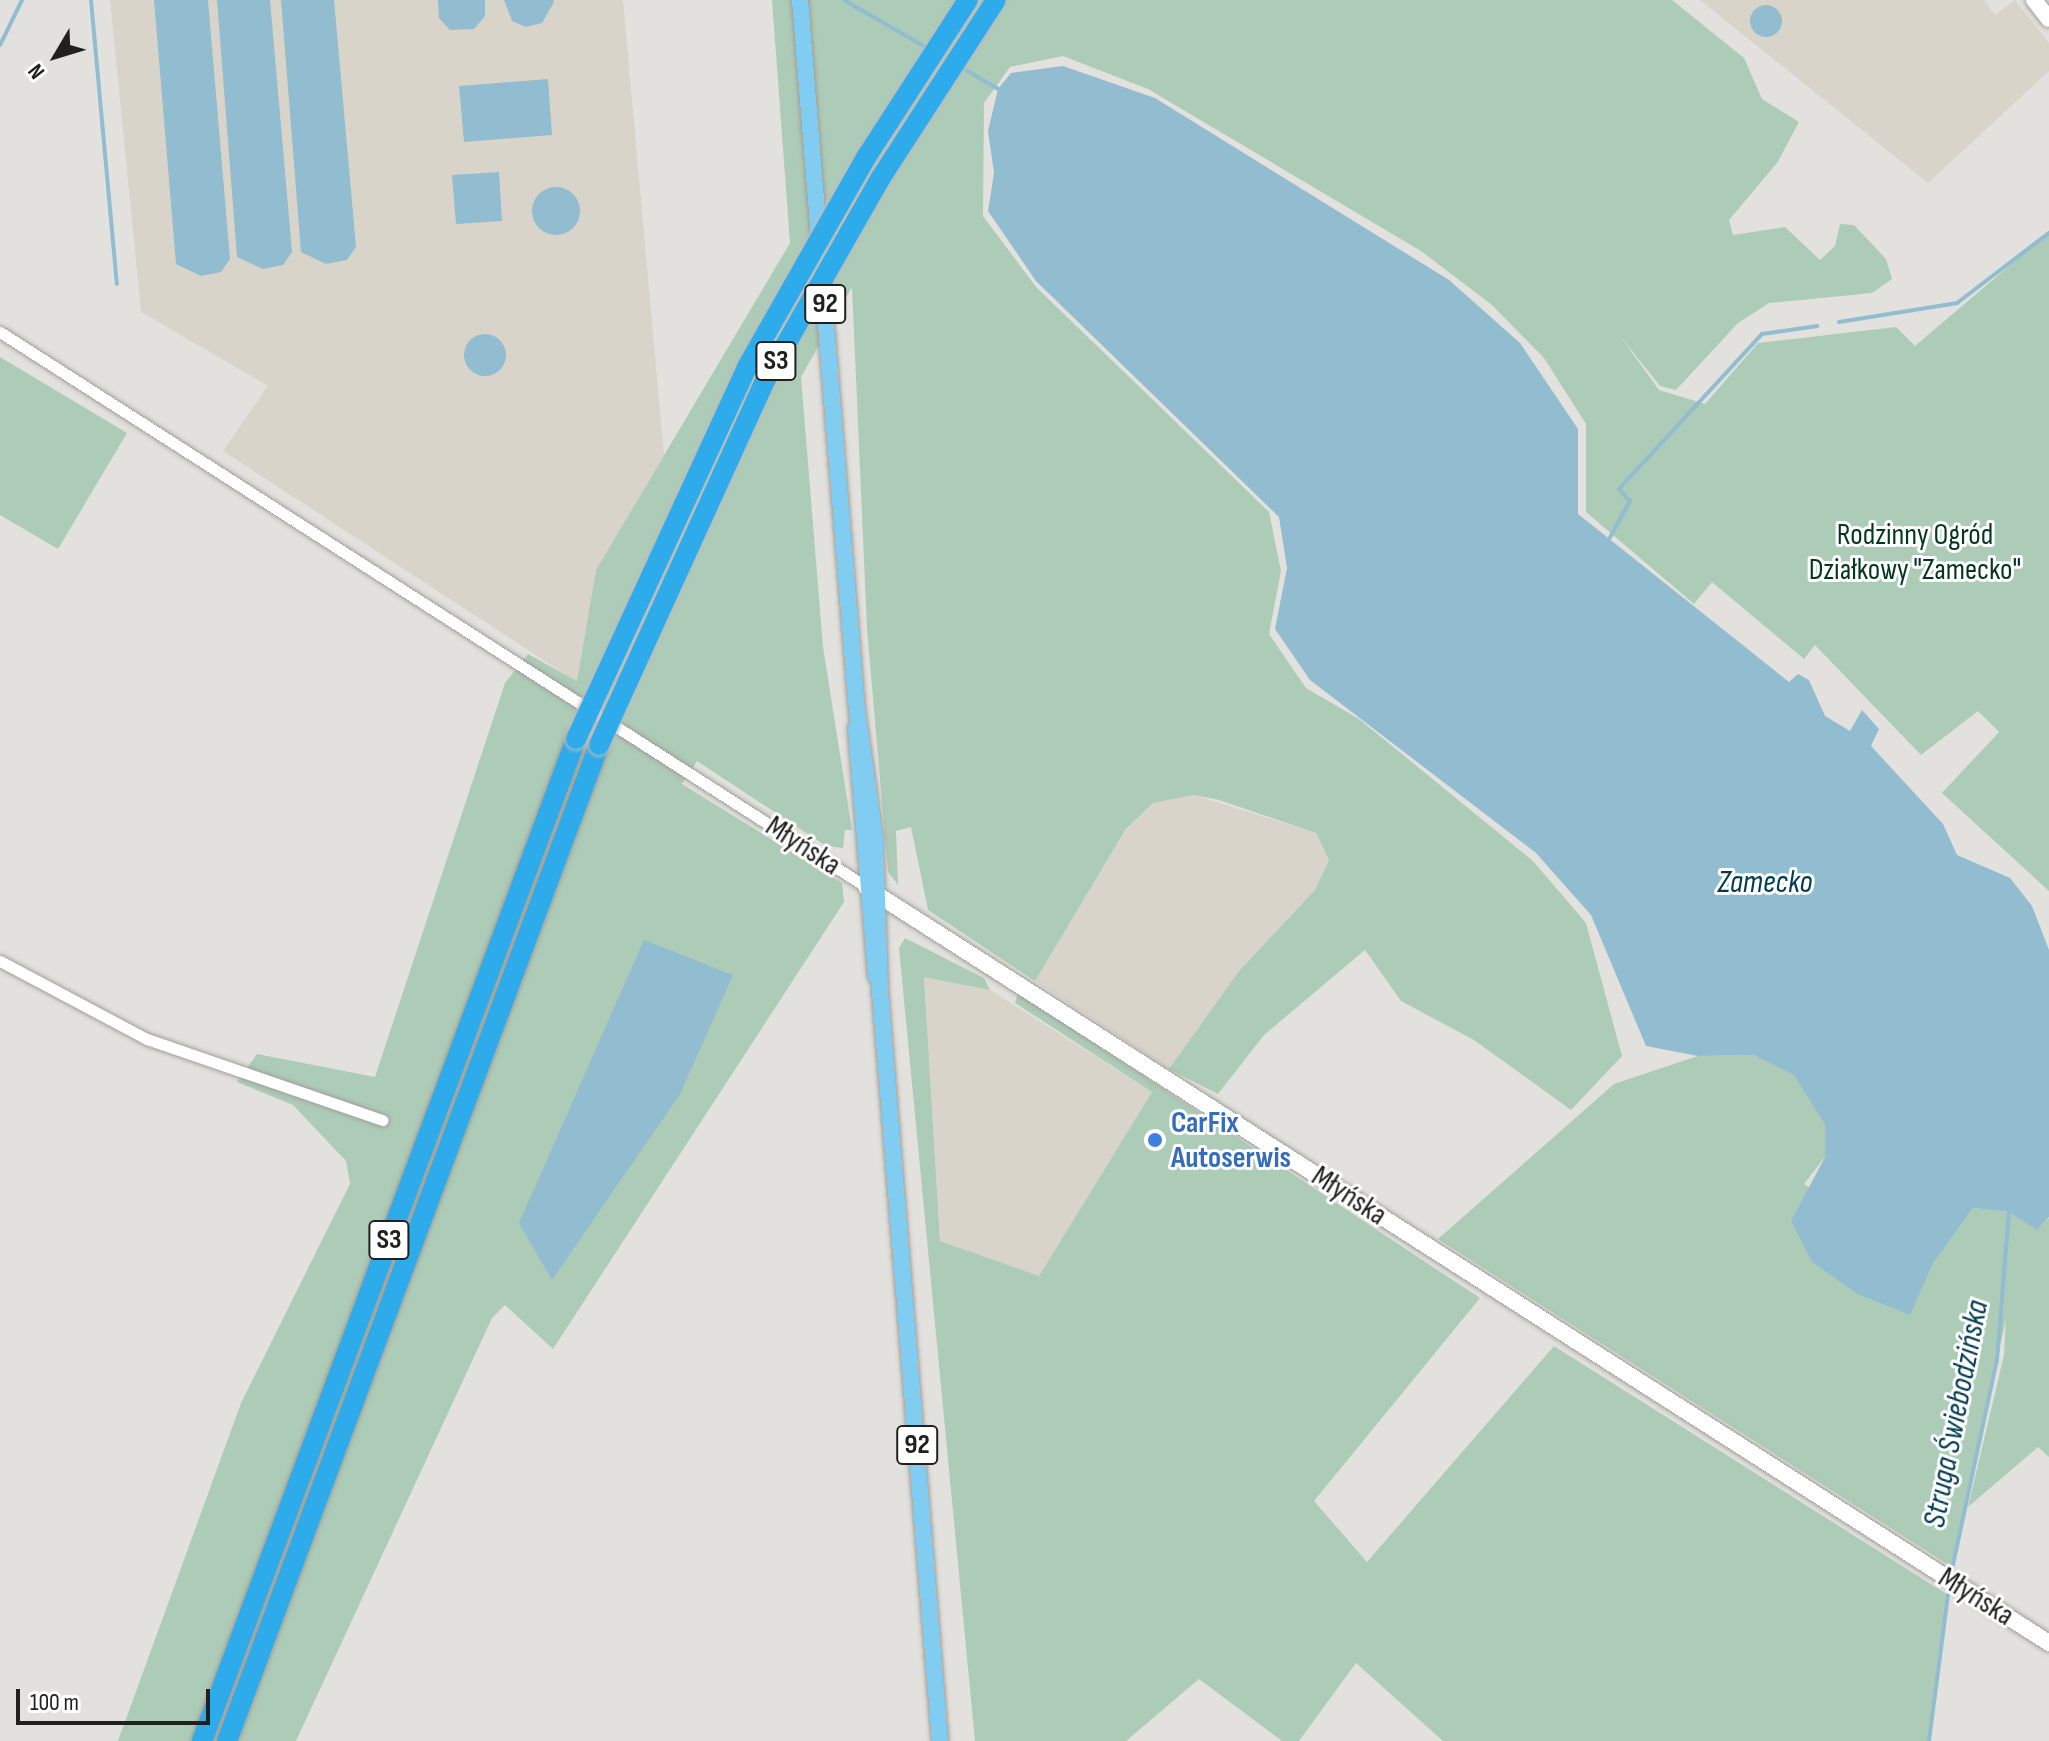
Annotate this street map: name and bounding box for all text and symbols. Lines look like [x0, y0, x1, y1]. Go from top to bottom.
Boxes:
north arrow [16, 16, 96, 96]
text: N [22, 58, 51, 84]
road number: 92 [803, 280, 847, 328]
road number: S3 [754, 337, 798, 385]
park label: Rodzinny Ogród Działkowy "Zamecko" [1809, 517, 2021, 588]
street label: Młyńska [759, 809, 847, 883]
water label: Zamecko [1718, 864, 1812, 902]
place label: CarFix Autoserwis [1171, 1105, 1291, 1176]
marker: CarFix Autoserwis [1146, 1131, 1164, 1149]
street label: Młyńska [1305, 1159, 1393, 1233]
road number: S3 [367, 1216, 411, 1264]
water label: Struga Świebodzińska [1916, 1297, 1998, 1531]
road number: 92 [895, 1421, 939, 1469]
street label: Młyńska [1932, 1560, 2020, 1634]
scale bar [20, 1673, 214, 1723]
text: 100 m [30, 1688, 79, 1717]

